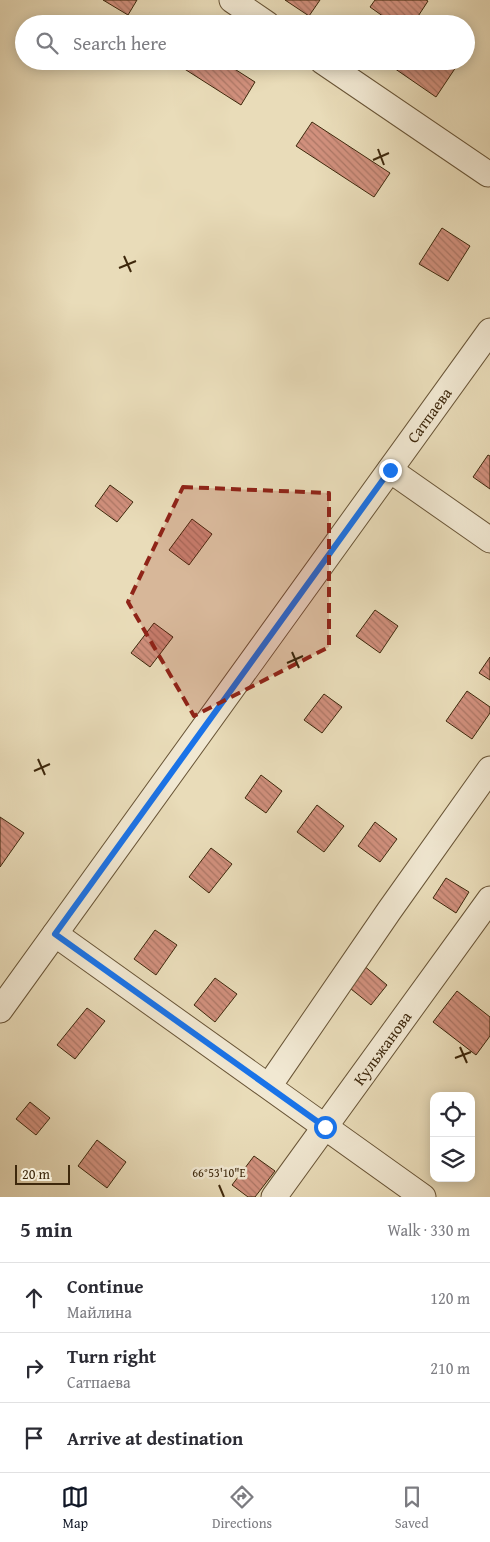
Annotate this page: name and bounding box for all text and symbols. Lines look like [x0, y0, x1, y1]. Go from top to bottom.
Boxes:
search box [15, 15, 475, 70]
icon: search [33, 29, 61, 57]
text: Search here [73, 29, 167, 57]
street label: Сатпаева [401, 382, 458, 448]
route end [379, 459, 402, 482]
street label: Кульжанова [347, 1006, 417, 1090]
map controls [430, 1092, 475, 1182]
button: locate [430, 1092, 475, 1137]
route start [314, 1116, 337, 1139]
button: layers [430, 1137, 475, 1182]
scale bar [15, 1162, 70, 1185]
text: 20 m [22, 1164, 50, 1184]
text: 66°53'10"E [192, 1164, 246, 1181]
text: 5 min [20, 1214, 72, 1245]
text: Walk · 330 m [387, 1218, 470, 1242]
text: Continue [67, 1272, 144, 1300]
icon: ahead [20, 1284, 48, 1312]
text: 120 m [430, 1286, 470, 1310]
text: Майлина [67, 1300, 132, 1324]
text: Turn right [67, 1342, 156, 1370]
icon: right [20, 1354, 48, 1382]
text: 210 m [430, 1356, 470, 1380]
text: Сатпаева [67, 1370, 131, 1394]
icon: arrive [20, 1424, 48, 1452]
text: Arrive at destination [67, 1424, 243, 1452]
tab: Map [61, 1483, 89, 1533]
tab: Directions [212, 1483, 272, 1533]
tab: Saved [395, 1483, 429, 1533]

